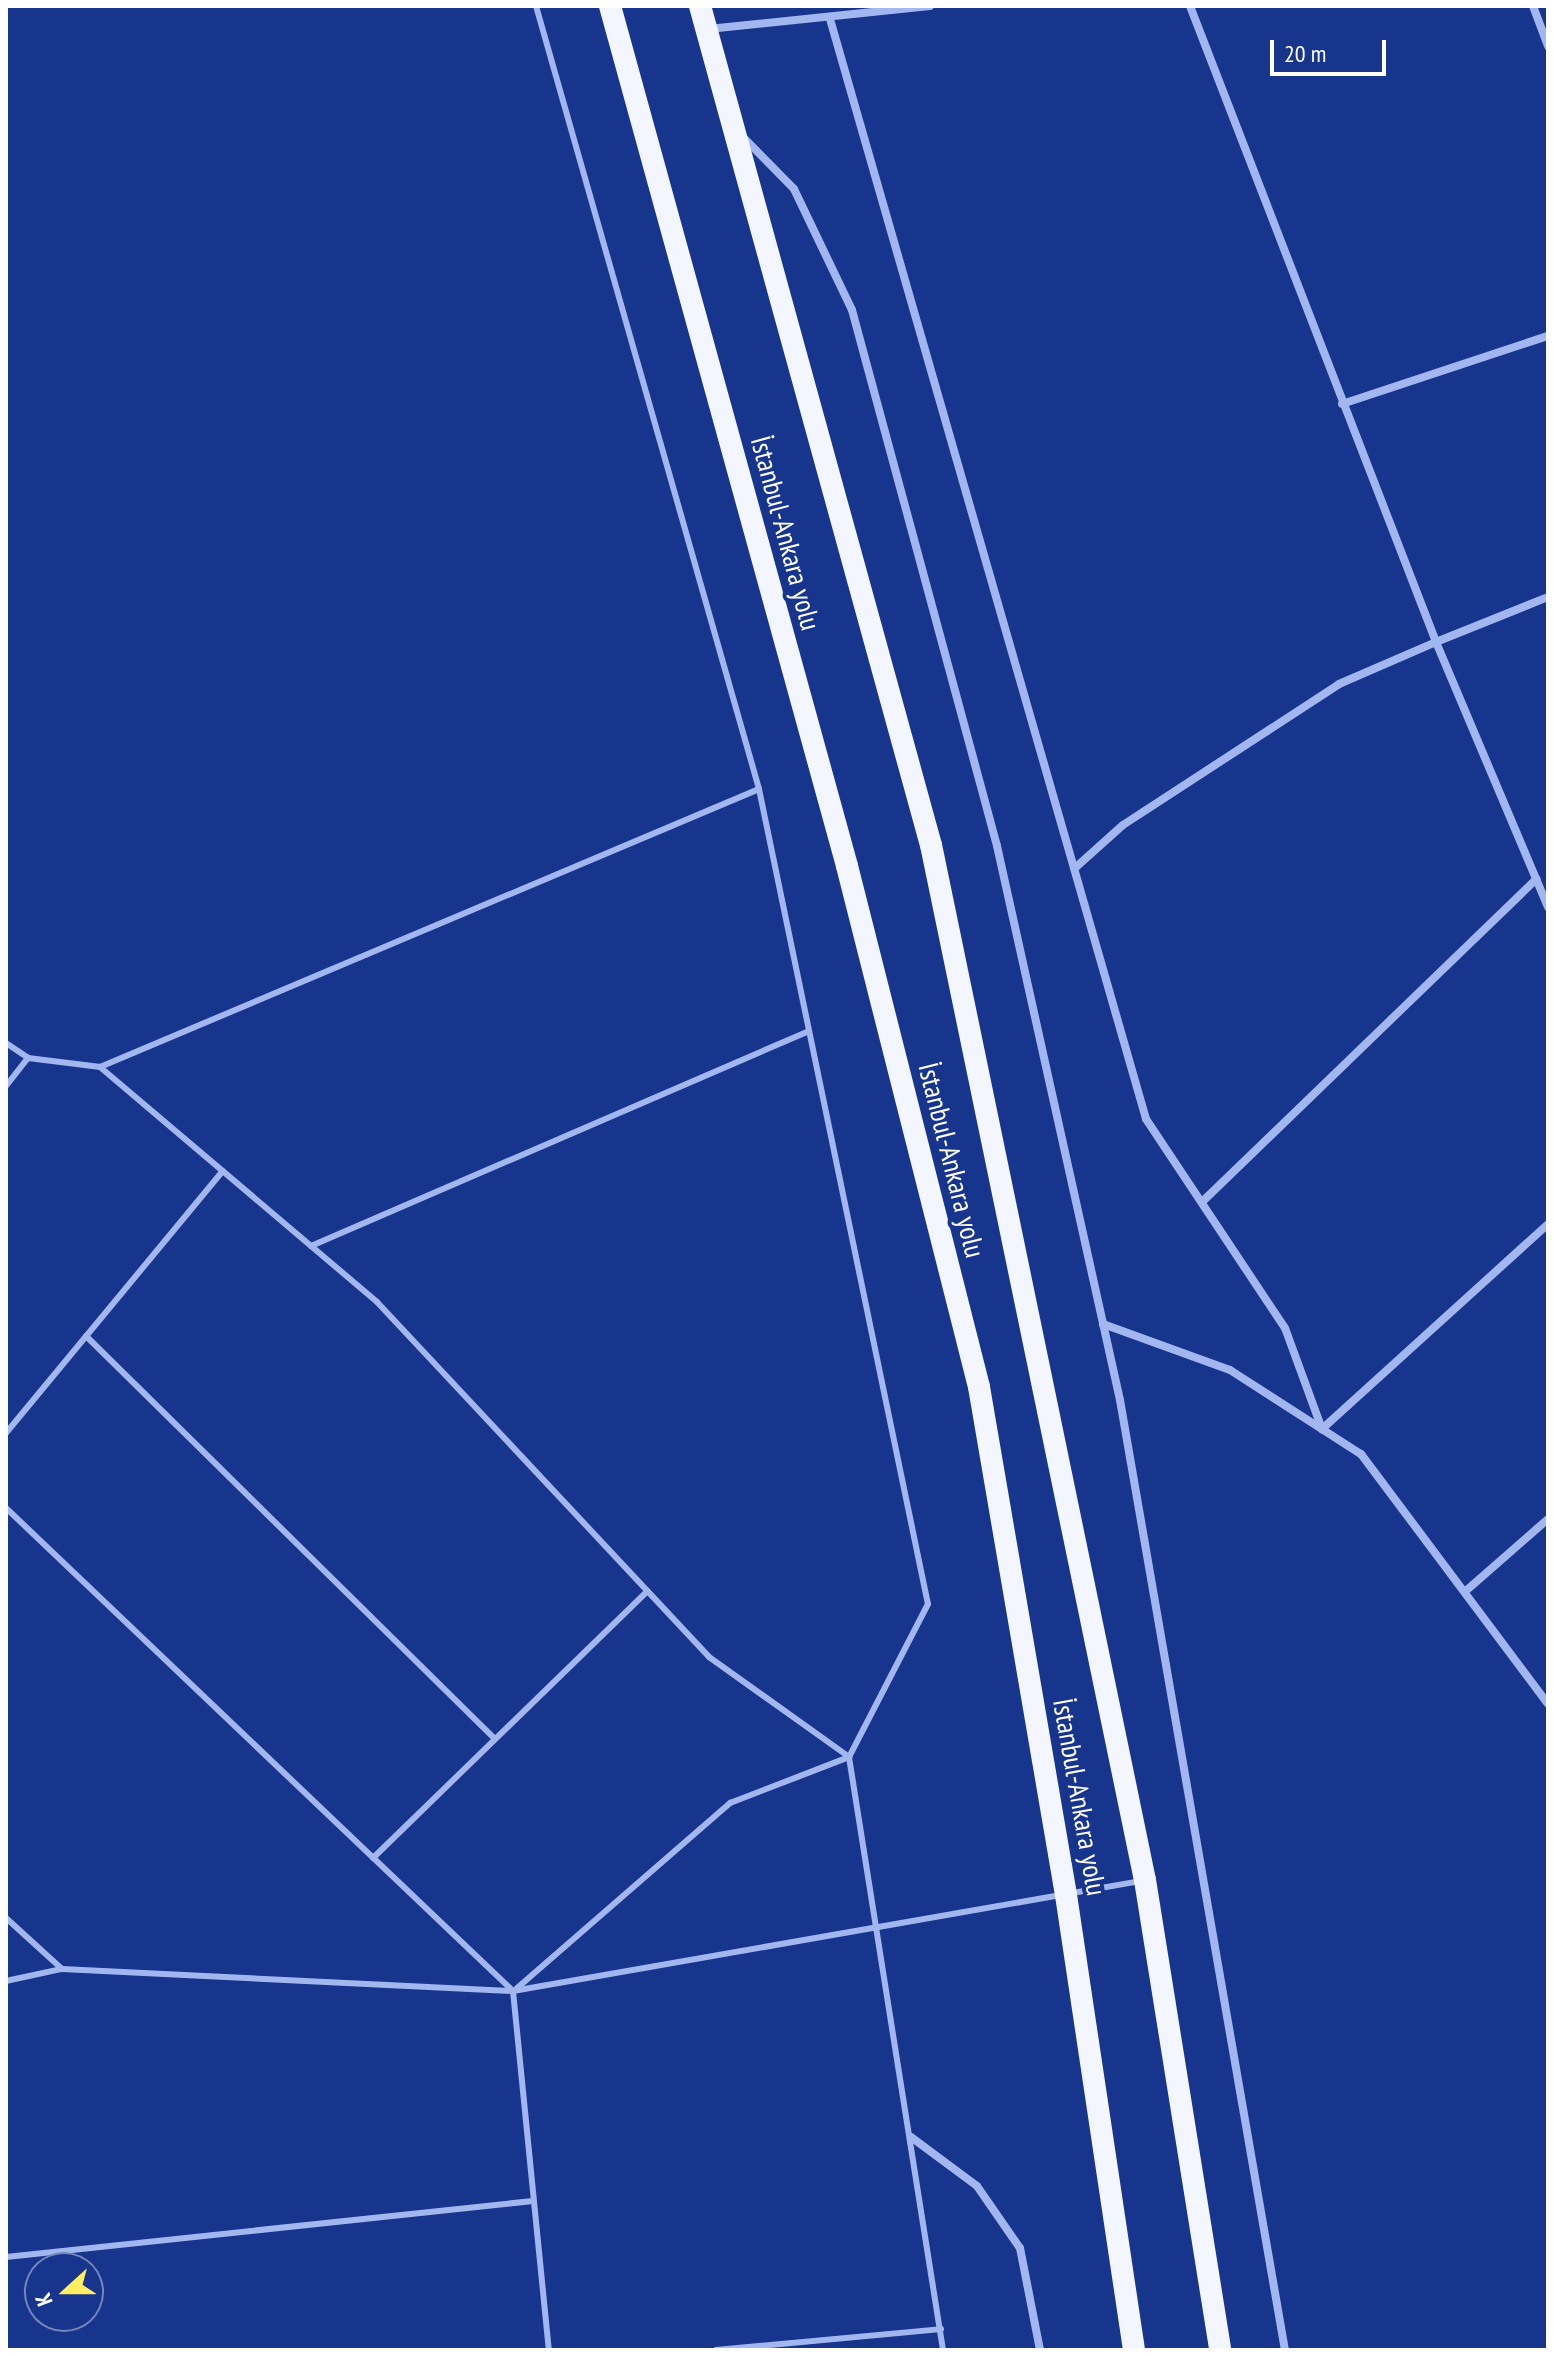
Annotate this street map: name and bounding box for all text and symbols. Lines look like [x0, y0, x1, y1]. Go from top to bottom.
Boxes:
scale bar [1274, 24, 1390, 74]
text: 20 m [1284, 38, 1326, 69]
street label: İstanbul-Ankara yolu [744, 432, 828, 634]
street label: İstanbul-Ankara yolu [912, 1059, 992, 1261]
street label: İstanbul-Ankara yolu [1046, 1696, 1114, 1898]
north arrow [24, 2252, 104, 2332]
text: K [28, 2290, 59, 2310]

